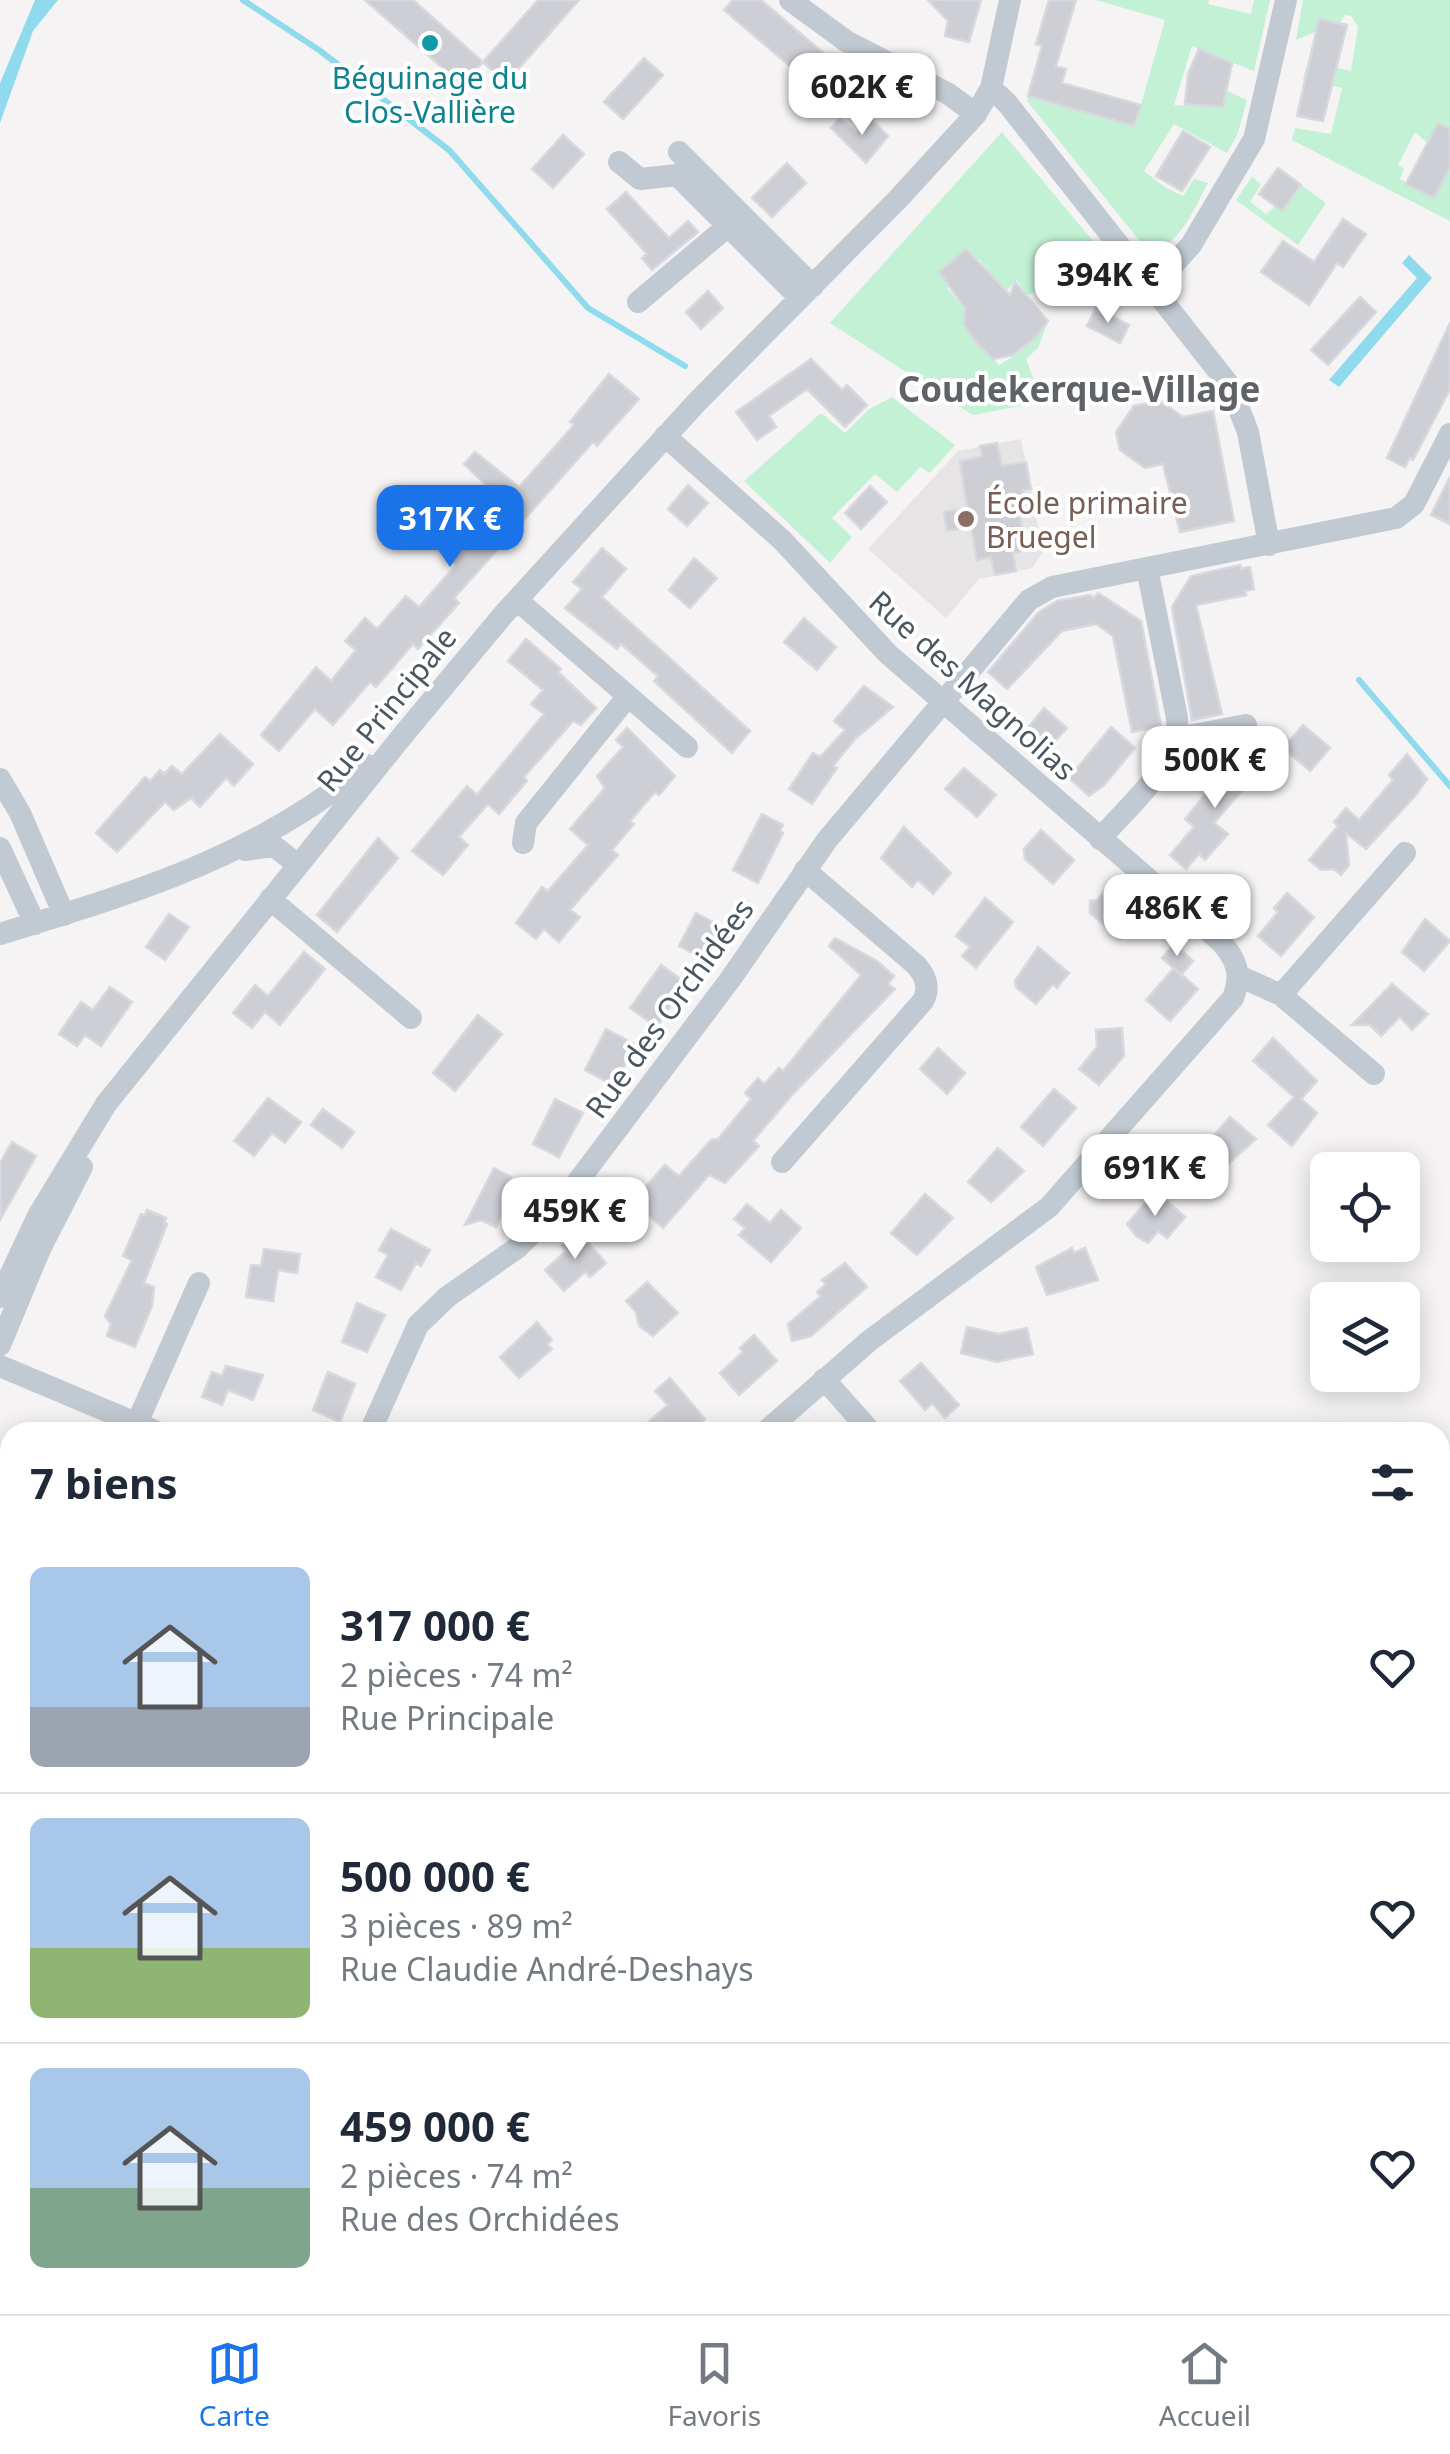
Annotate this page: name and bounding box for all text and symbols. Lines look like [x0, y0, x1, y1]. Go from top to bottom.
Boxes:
marker: Béguinage du Clos-Vallière [419, 32, 441, 54]
pin: 602K € [781, 53, 943, 138]
place label: Béguinage du Clos-Vallière [332, 57, 528, 132]
text: 602K € [811, 64, 913, 107]
pin: 394K € [1027, 241, 1189, 326]
text: 394K € [1057, 252, 1159, 295]
district label: Coudekerque-Village [898, 365, 1260, 412]
place label: École primaire Bruegel [986, 482, 1188, 557]
pin: 317K € [369, 485, 531, 570]
text: 317K € [399, 496, 501, 539]
marker: École primaire Bruegel [955, 508, 977, 530]
street label: Rue des Magnolias [861, 581, 1085, 789]
street label: Rue Principale [307, 618, 465, 800]
pin: 500K € [1134, 726, 1296, 811]
text: 500K € [1164, 737, 1266, 780]
pin: 486K € [1096, 874, 1258, 959]
text: 486K € [1126, 885, 1228, 928]
street label: Rue des Orchidées [575, 890, 763, 1126]
pin: 691K € [1074, 1134, 1236, 1219]
text: 691K € [1104, 1145, 1206, 1188]
map controls [1310, 1152, 1420, 1392]
button: locate [1310, 1152, 1420, 1262]
pin: 459K € [494, 1177, 656, 1262]
text: 459K € [524, 1188, 626, 1231]
button: layers [1310, 1282, 1420, 1392]
text: 7 biens [30, 1454, 178, 1511]
icon: filters [1365, 1455, 1420, 1510]
text: 317 000 € [340, 1596, 530, 1653]
icon: home [110, 1607, 230, 1727]
icon: heart [1365, 1640, 1420, 1695]
text: 2 pièces · 74 m² [340, 1653, 573, 1696]
text: Rue Principale [340, 1696, 554, 1739]
text: 500 000 € [340, 1847, 530, 1904]
icon: home [110, 1858, 230, 1978]
icon: heart [1365, 1891, 1420, 1946]
text: 3 pièces · 89 m² [340, 1904, 573, 1947]
text: Rue Claudie André-Deshays [340, 1947, 754, 1990]
text: 459 000 € [340, 2097, 530, 2154]
icon: home [110, 2108, 230, 2228]
icon: heart [1365, 2141, 1420, 2196]
text: 2 pièces · 74 m² [340, 2154, 573, 2197]
text: Rue des Orchidées [340, 2197, 620, 2240]
tab: Carte [199, 2336, 270, 2434]
tab: Favoris [667, 2336, 761, 2434]
tab: Accueil [1159, 2336, 1251, 2434]

